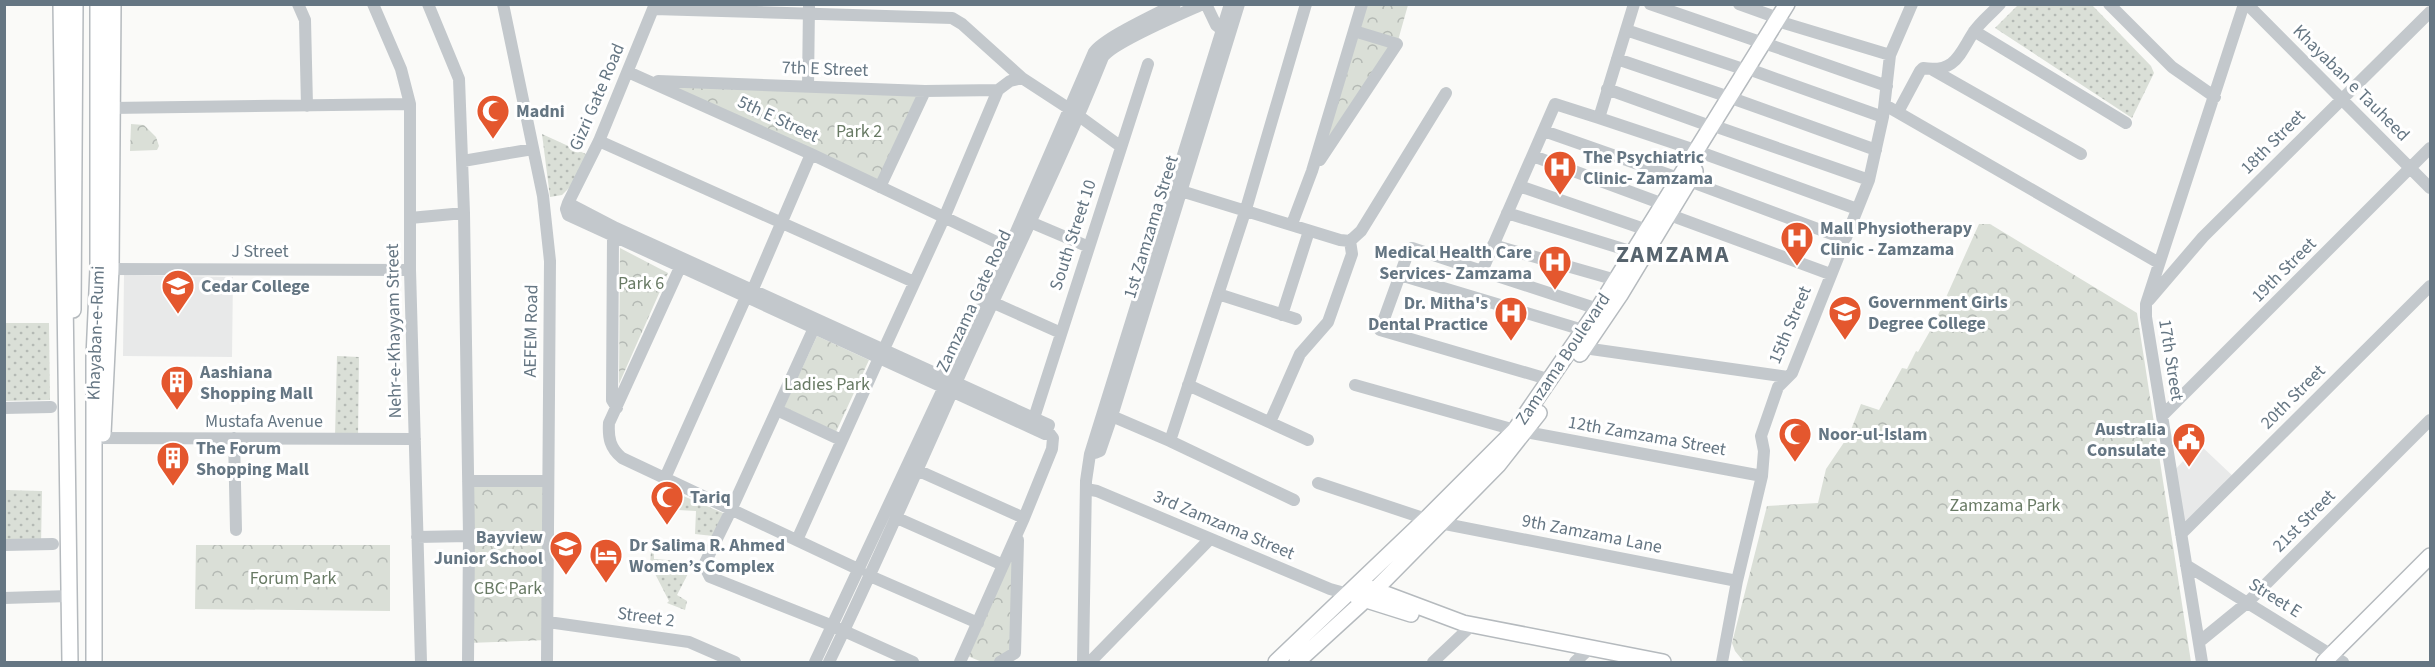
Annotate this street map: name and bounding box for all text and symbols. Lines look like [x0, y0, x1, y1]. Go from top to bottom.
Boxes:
street label: Khayaban e Tauheed [2287, 19, 2415, 147]
street label: Gizri Gate Road [563, 39, 631, 155]
street label: 7th E Street [781, 55, 869, 83]
street label: 5th E Street [733, 89, 823, 149]
mosque icon: Madni [475, 93, 511, 140]
place label: Madni [516, 99, 565, 124]
street label: 18th Street [2235, 104, 2311, 180]
park label: Park 2 [836, 119, 882, 144]
place label: The Psychiatric Clinic- Zamzama [1583, 145, 1713, 191]
hospital icon: The Psychiatric Clinic- Zamzama [1542, 149, 1578, 196]
street label: 1st Zamzama Street [1117, 152, 1185, 302]
street label: South Street 10 [1043, 176, 1103, 294]
place label: Mall Physiotherapy Clinic - Zamzama [1820, 216, 1973, 262]
hospital icon: Mall Physiotherapy Clinic - Zamzama [1779, 220, 1815, 267]
street label: Zamzama Gate Road [930, 226, 1018, 376]
street label: 19th Street [2246, 232, 2322, 308]
district label: ZAMZAMA [1616, 237, 1730, 272]
street label: J Street [231, 239, 289, 264]
place label: Medical Health Care Services- Zamzama [1374, 240, 1532, 286]
street label: Nehr-e-Khayyam Street [380, 243, 408, 419]
hospital icon: Medical Health Care Services- Zamzama [1537, 244, 1573, 291]
street label: Khayaban-e-Rumi [81, 265, 111, 401]
school or university icon: Cedar College [160, 268, 196, 315]
park label: Park 6 [618, 271, 664, 296]
place label: Cedar College [201, 274, 310, 299]
street label: 15th Street [1762, 282, 1818, 368]
street label: AEFEM Road [518, 284, 544, 378]
street label: Zamzama Boulevard [1510, 288, 1616, 430]
place label: Government Girls Degree College [1868, 290, 2008, 336]
place label: Dr. Mitha's Dental Practice [1368, 291, 1488, 337]
school or university icon: Government Girls Degree College [1827, 294, 1863, 341]
hospital icon: Dr. Mitha's Dental Practice [1493, 295, 1529, 342]
street label: 17th Street [2152, 317, 2190, 403]
street label: 20th Street [2255, 359, 2331, 435]
place label: Aashiana Shopping Mall [199, 360, 313, 406]
building icon: Aashiana Shopping Mall [159, 364, 195, 411]
park label: Ladies Park [784, 372, 870, 397]
street label: Mustafa Avenue [205, 409, 323, 434]
street label: 12th Zamzama Street [1566, 410, 1728, 462]
mosque icon: Noor-ul-Islam [1777, 416, 1813, 463]
place label: Australia Consulate [2087, 417, 2166, 463]
public building icon: Australia Consulate [2171, 421, 2207, 468]
place label: Noor-ul-Islam [1818, 422, 1927, 447]
place label: The Forum Shopping Mall [196, 436, 309, 482]
building icon: The Forum Shopping Mall [155, 440, 191, 487]
mosque icon: Tariq [649, 479, 685, 526]
street label: 3rd Zamzama Street [1150, 484, 1298, 566]
street label: 21st Street [2267, 484, 2341, 558]
place label: Tariq [690, 485, 731, 510]
park label: Zamzama Park [1950, 493, 2061, 518]
street label: 9th Zamzama Lane [1520, 508, 1664, 560]
place label: Bayview Junior School [434, 525, 543, 571]
school or university icon: Bayview Junior School [548, 529, 584, 576]
place label: Dr Salima R. Ahmed Women’s Complex [629, 533, 785, 579]
hotel icon: Dr Salima R. Ahmed Women’s Complex [588, 537, 624, 584]
park label: Forum Park [250, 566, 336, 591]
street label: Street E [2244, 572, 2306, 624]
park label: CBC Park [474, 576, 542, 601]
street label: Street 2 [616, 601, 676, 633]

